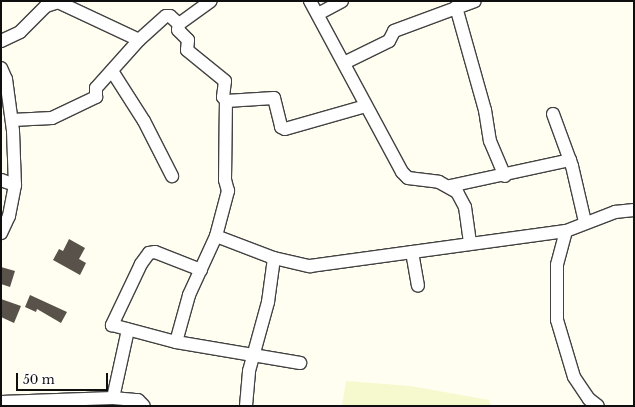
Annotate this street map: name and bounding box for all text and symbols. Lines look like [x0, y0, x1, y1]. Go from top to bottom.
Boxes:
scale bar [18, 365, 110, 391]
text: 50 m [23, 372, 55, 387]

